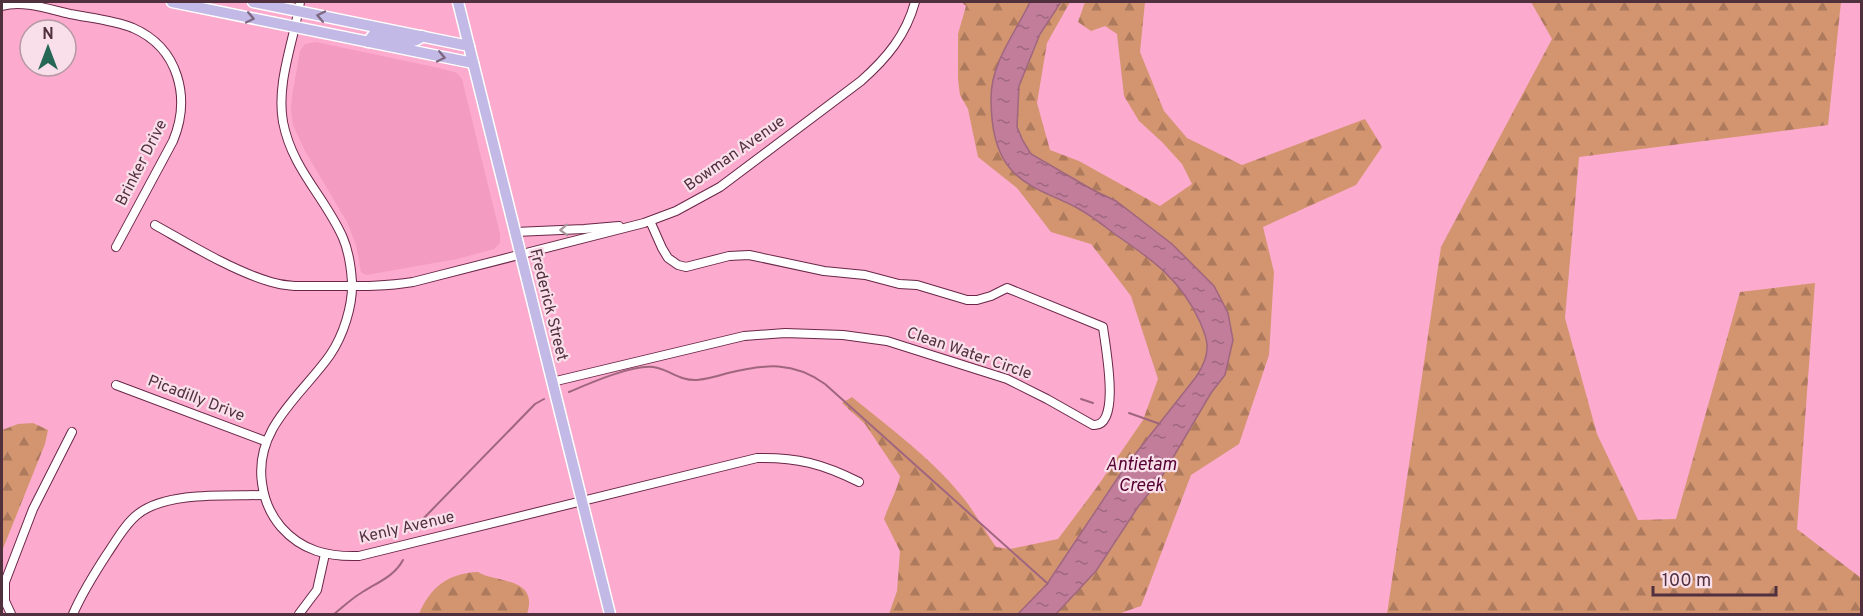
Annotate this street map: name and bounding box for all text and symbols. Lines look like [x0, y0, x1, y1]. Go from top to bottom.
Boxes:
one-way arrow [245, 10, 255, 23]
one-way arrow [317, 10, 327, 23]
north arrow [18, 18, 78, 78]
text: N [42, 25, 54, 45]
one-way arrow [436, 50, 446, 63]
street label: Bowman Avenue [681, 112, 789, 196]
street label: Brinker Drive [112, 116, 172, 210]
one-way arrow [560, 224, 569, 237]
street label: Frederick Street [524, 247, 572, 363]
street label: Clean Water Circle [904, 323, 1034, 385]
street label: Picadilly Drive [145, 371, 247, 427]
water label: Antietam Creek [1106, 454, 1177, 498]
street label: Kenly Avenue [357, 507, 457, 549]
scale bar [1653, 559, 1776, 597]
text: 100 m [1662, 570, 1711, 593]

